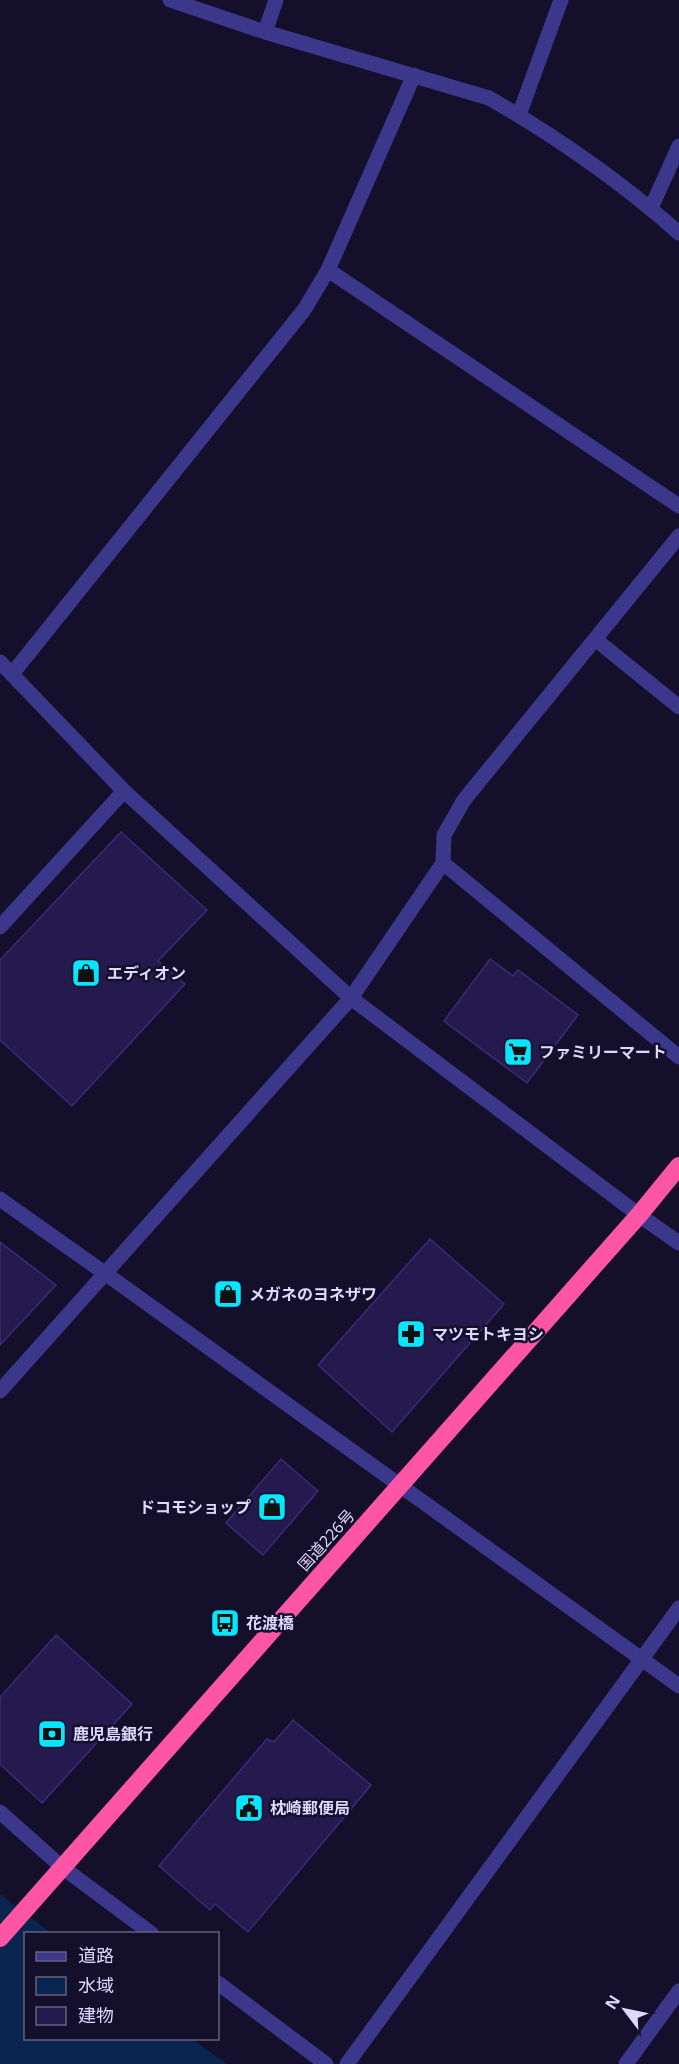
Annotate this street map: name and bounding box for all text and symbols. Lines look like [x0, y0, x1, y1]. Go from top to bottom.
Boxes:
shop icon: エディオン [70, 957, 102, 989]
place label: エディオン [107, 962, 186, 984]
supermarket icon: ファミリーマート [502, 1036, 534, 1068]
place label: ファミリーマート [539, 1041, 667, 1063]
shop icon: メガネのヨネザワ [212, 1278, 244, 1310]
place label: メガネのヨネザワ [249, 1283, 377, 1305]
pharmacy icon: マツモトキヨシ [395, 1318, 427, 1350]
place label: マツモトキヨシ [432, 1323, 544, 1345]
shop icon: ドコモショップ [256, 1491, 288, 1523]
place label: ドコモショップ [139, 1496, 251, 1518]
street label: 国道226号 [293, 1505, 359, 1575]
bus stop icon: 花渡橋 [209, 1607, 241, 1639]
place label: 花渡橋 [246, 1612, 294, 1634]
bank icon: 鹿児島銀行 [36, 1718, 68, 1750]
place label: 鹿児島銀行 [73, 1723, 153, 1745]
public building icon: 枕崎郵便局 [233, 1792, 265, 1824]
place label: 枕崎郵便局 [270, 1797, 350, 1819]
legend [24, 1932, 219, 2040]
text: 道路 [78, 1943, 114, 1967]
text: 水域 [78, 1973, 114, 1997]
north arrow [595, 1980, 655, 2040]
text: N [600, 1991, 625, 2013]
text: 建物 [78, 2003, 114, 2027]

